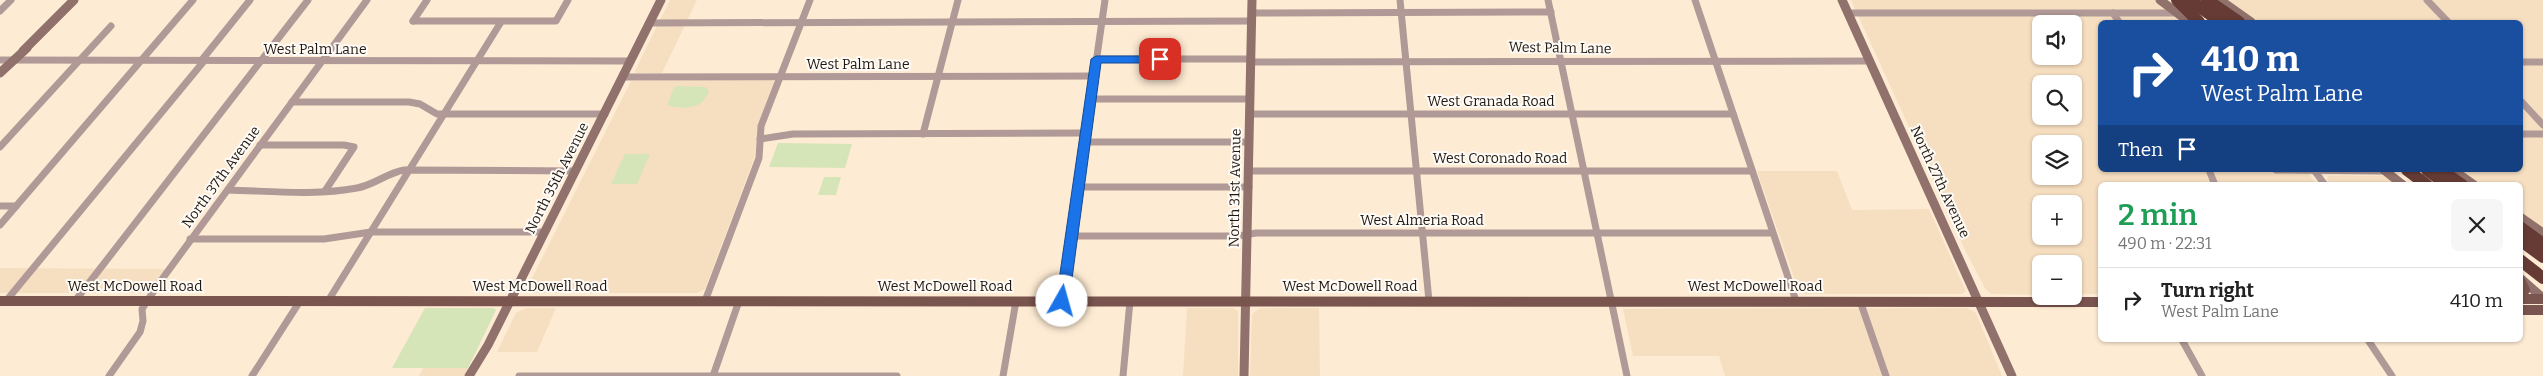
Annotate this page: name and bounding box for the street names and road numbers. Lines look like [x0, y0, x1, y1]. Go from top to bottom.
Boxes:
street label: West Palm Lane [1508, 39, 1612, 57]
street label: West Palm Lane [263, 41, 367, 58]
street label: West Palm Lane [806, 56, 910, 73]
street label: West Granada Road [1427, 93, 1555, 110]
street label: North 35th Avenue [522, 120, 592, 236]
street label: North 37th Avenue [178, 123, 264, 231]
street label: North 27th Avenue [1907, 123, 1973, 241]
street label: North 31st Avenue [1225, 128, 1245, 248]
street label: West Coronado Road [1433, 150, 1567, 167]
street label: West Almeria Road [1360, 212, 1484, 229]
street label: West McDowell Road [67, 278, 203, 295]
street label: West McDowell Road [472, 278, 608, 295]
street label: West McDowell Road [877, 278, 1013, 295]
street label: West McDowell Road [1282, 278, 1418, 295]
street label: West McDowell Road [1687, 278, 1823, 295]

